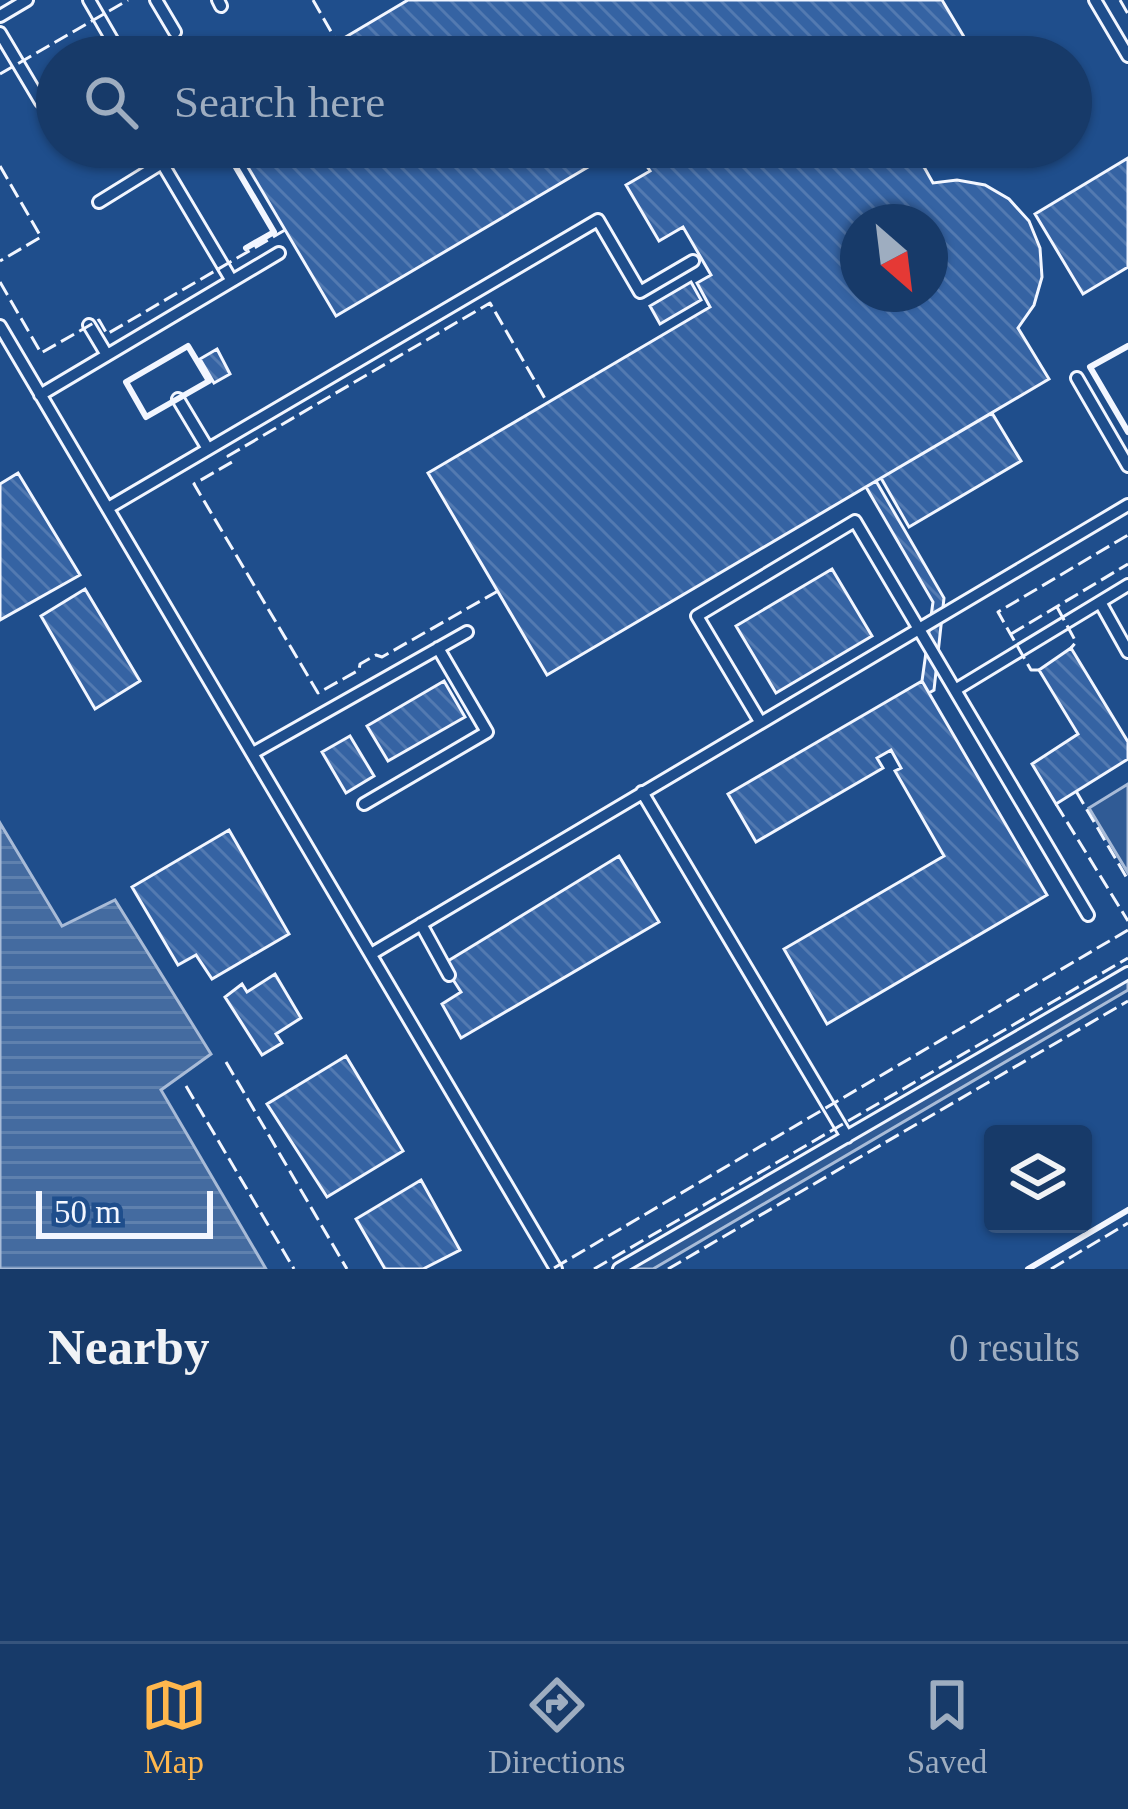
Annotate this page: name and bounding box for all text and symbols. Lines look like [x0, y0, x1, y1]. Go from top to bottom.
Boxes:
search box [36, 36, 1092, 168]
icon: search [78, 69, 144, 135]
text: Search here [174, 77, 385, 127]
north arrow [840, 204, 948, 312]
map controls [984, 1125, 1092, 1233]
button: layers [984, 1125, 1092, 1233]
scale bar [36, 1185, 213, 1238]
text: 50 m [54, 1194, 121, 1230]
text: Nearby [48, 1319, 209, 1375]
text: 0 results [949, 1326, 1080, 1369]
tab: Map [141, 1672, 207, 1781]
tab: Directions [488, 1672, 625, 1781]
tab: Saved [907, 1672, 987, 1781]

